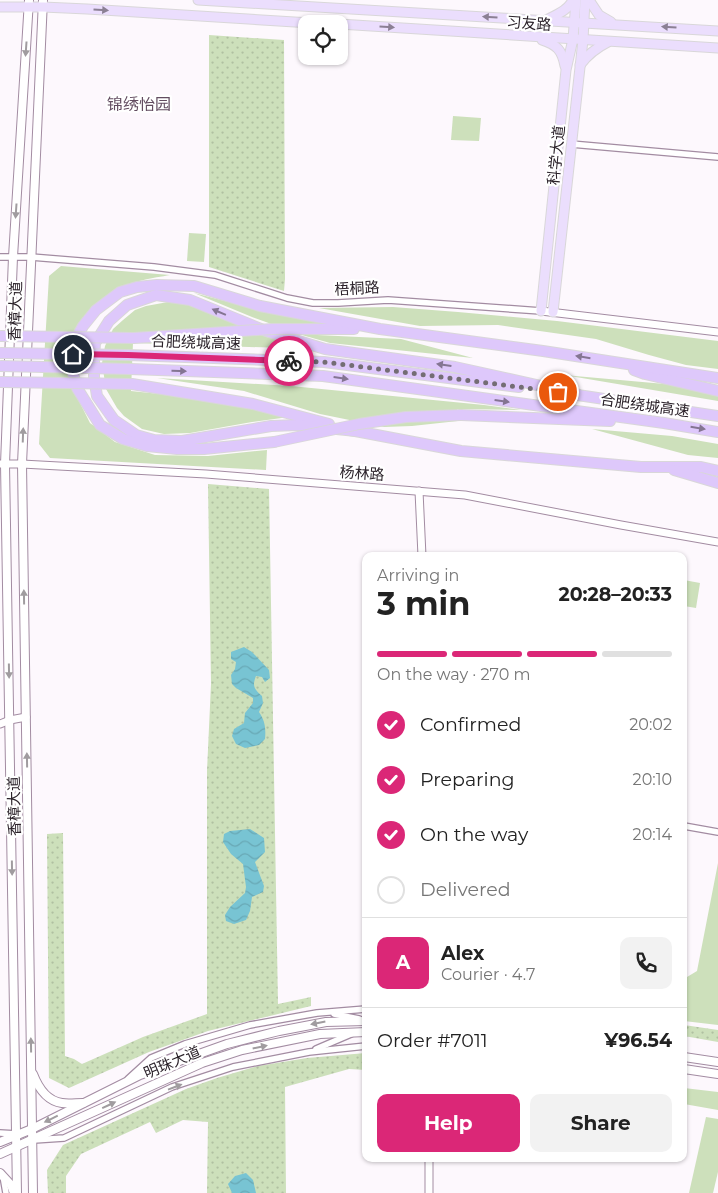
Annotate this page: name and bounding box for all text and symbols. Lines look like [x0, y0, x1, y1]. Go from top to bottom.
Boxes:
one-way arrow [93, 6, 109, 14]
one-way arrow [481, 12, 497, 20]
street label: 习友路 [506, 12, 552, 34]
map controls [298, 15, 348, 65]
button: locate [298, 15, 348, 65]
one-way arrow [661, 23, 677, 31]
one-way arrow [380, 24, 396, 32]
one-way arrow [22, 41, 30, 57]
district label: 锦绣怡园 [107, 95, 171, 114]
street label: 科学大道 [543, 124, 569, 186]
one-way arrow [12, 203, 20, 219]
street label: 梧桐路 [334, 277, 380, 299]
street label: 香樟大道 [4, 281, 26, 341]
one-way arrow [212, 307, 226, 315]
street label: 合肥绕城高速 [151, 331, 241, 353]
pin [52, 333, 94, 375]
courier [264, 336, 314, 386]
icon: home [59, 340, 87, 368]
icon: bike [275, 347, 303, 375]
one-way arrow [575, 353, 591, 361]
one-way arrow [436, 361, 452, 369]
one-way arrow [171, 367, 187, 375]
pin [537, 371, 579, 413]
one-way arrow [334, 375, 350, 383]
icon: bag [544, 378, 572, 406]
street label: 合肥绕城高速 [599, 389, 691, 421]
one-way arrow [495, 397, 511, 405]
one-way arrow [690, 425, 706, 433]
one-way arrow [20, 427, 28, 443]
street label: 杨林路 [339, 462, 385, 484]
text: Arriving in [377, 566, 459, 585]
text: 20:28–20:33 [558, 583, 672, 606]
text: 3 min [377, 584, 470, 623]
one-way arrow [20, 589, 28, 605]
one-way arrow [5, 663, 13, 679]
text: On the way · 270 m [377, 665, 531, 684]
icon: check [377, 711, 405, 739]
text: Confirmed [420, 713, 521, 736]
text: 20:02 [629, 715, 672, 734]
one-way arrow [23, 752, 31, 768]
icon: check [377, 766, 405, 794]
text: Preparing [420, 768, 515, 791]
text: 20:10 [633, 770, 672, 789]
street label: 香樟大道 [4, 776, 24, 836]
icon: check [377, 821, 405, 849]
text: On the way [420, 823, 528, 846]
text: 20:14 [633, 825, 672, 844]
one-way arrow [8, 860, 16, 876]
text: Delivered [420, 878, 511, 901]
button: phone [620, 937, 672, 989]
text: Alex [441, 942, 484, 965]
text: A [396, 951, 410, 974]
text: Courier · 4.7 [441, 965, 535, 984]
one-way arrow [309, 1020, 325, 1028]
text: Order #7011 [377, 1029, 488, 1052]
text: ¥96.54 [604, 1029, 672, 1052]
one-way arrow [27, 1037, 35, 1053]
street label: 明珠大道 [141, 1042, 203, 1082]
one-way arrow [252, 1043, 267, 1051]
one-way arrow [168, 1082, 182, 1090]
button: Help [377, 1094, 520, 1152]
button: Share [530, 1094, 672, 1152]
one-way arrow [101, 1101, 116, 1110]
one-way arrow [44, 1115, 58, 1123]

